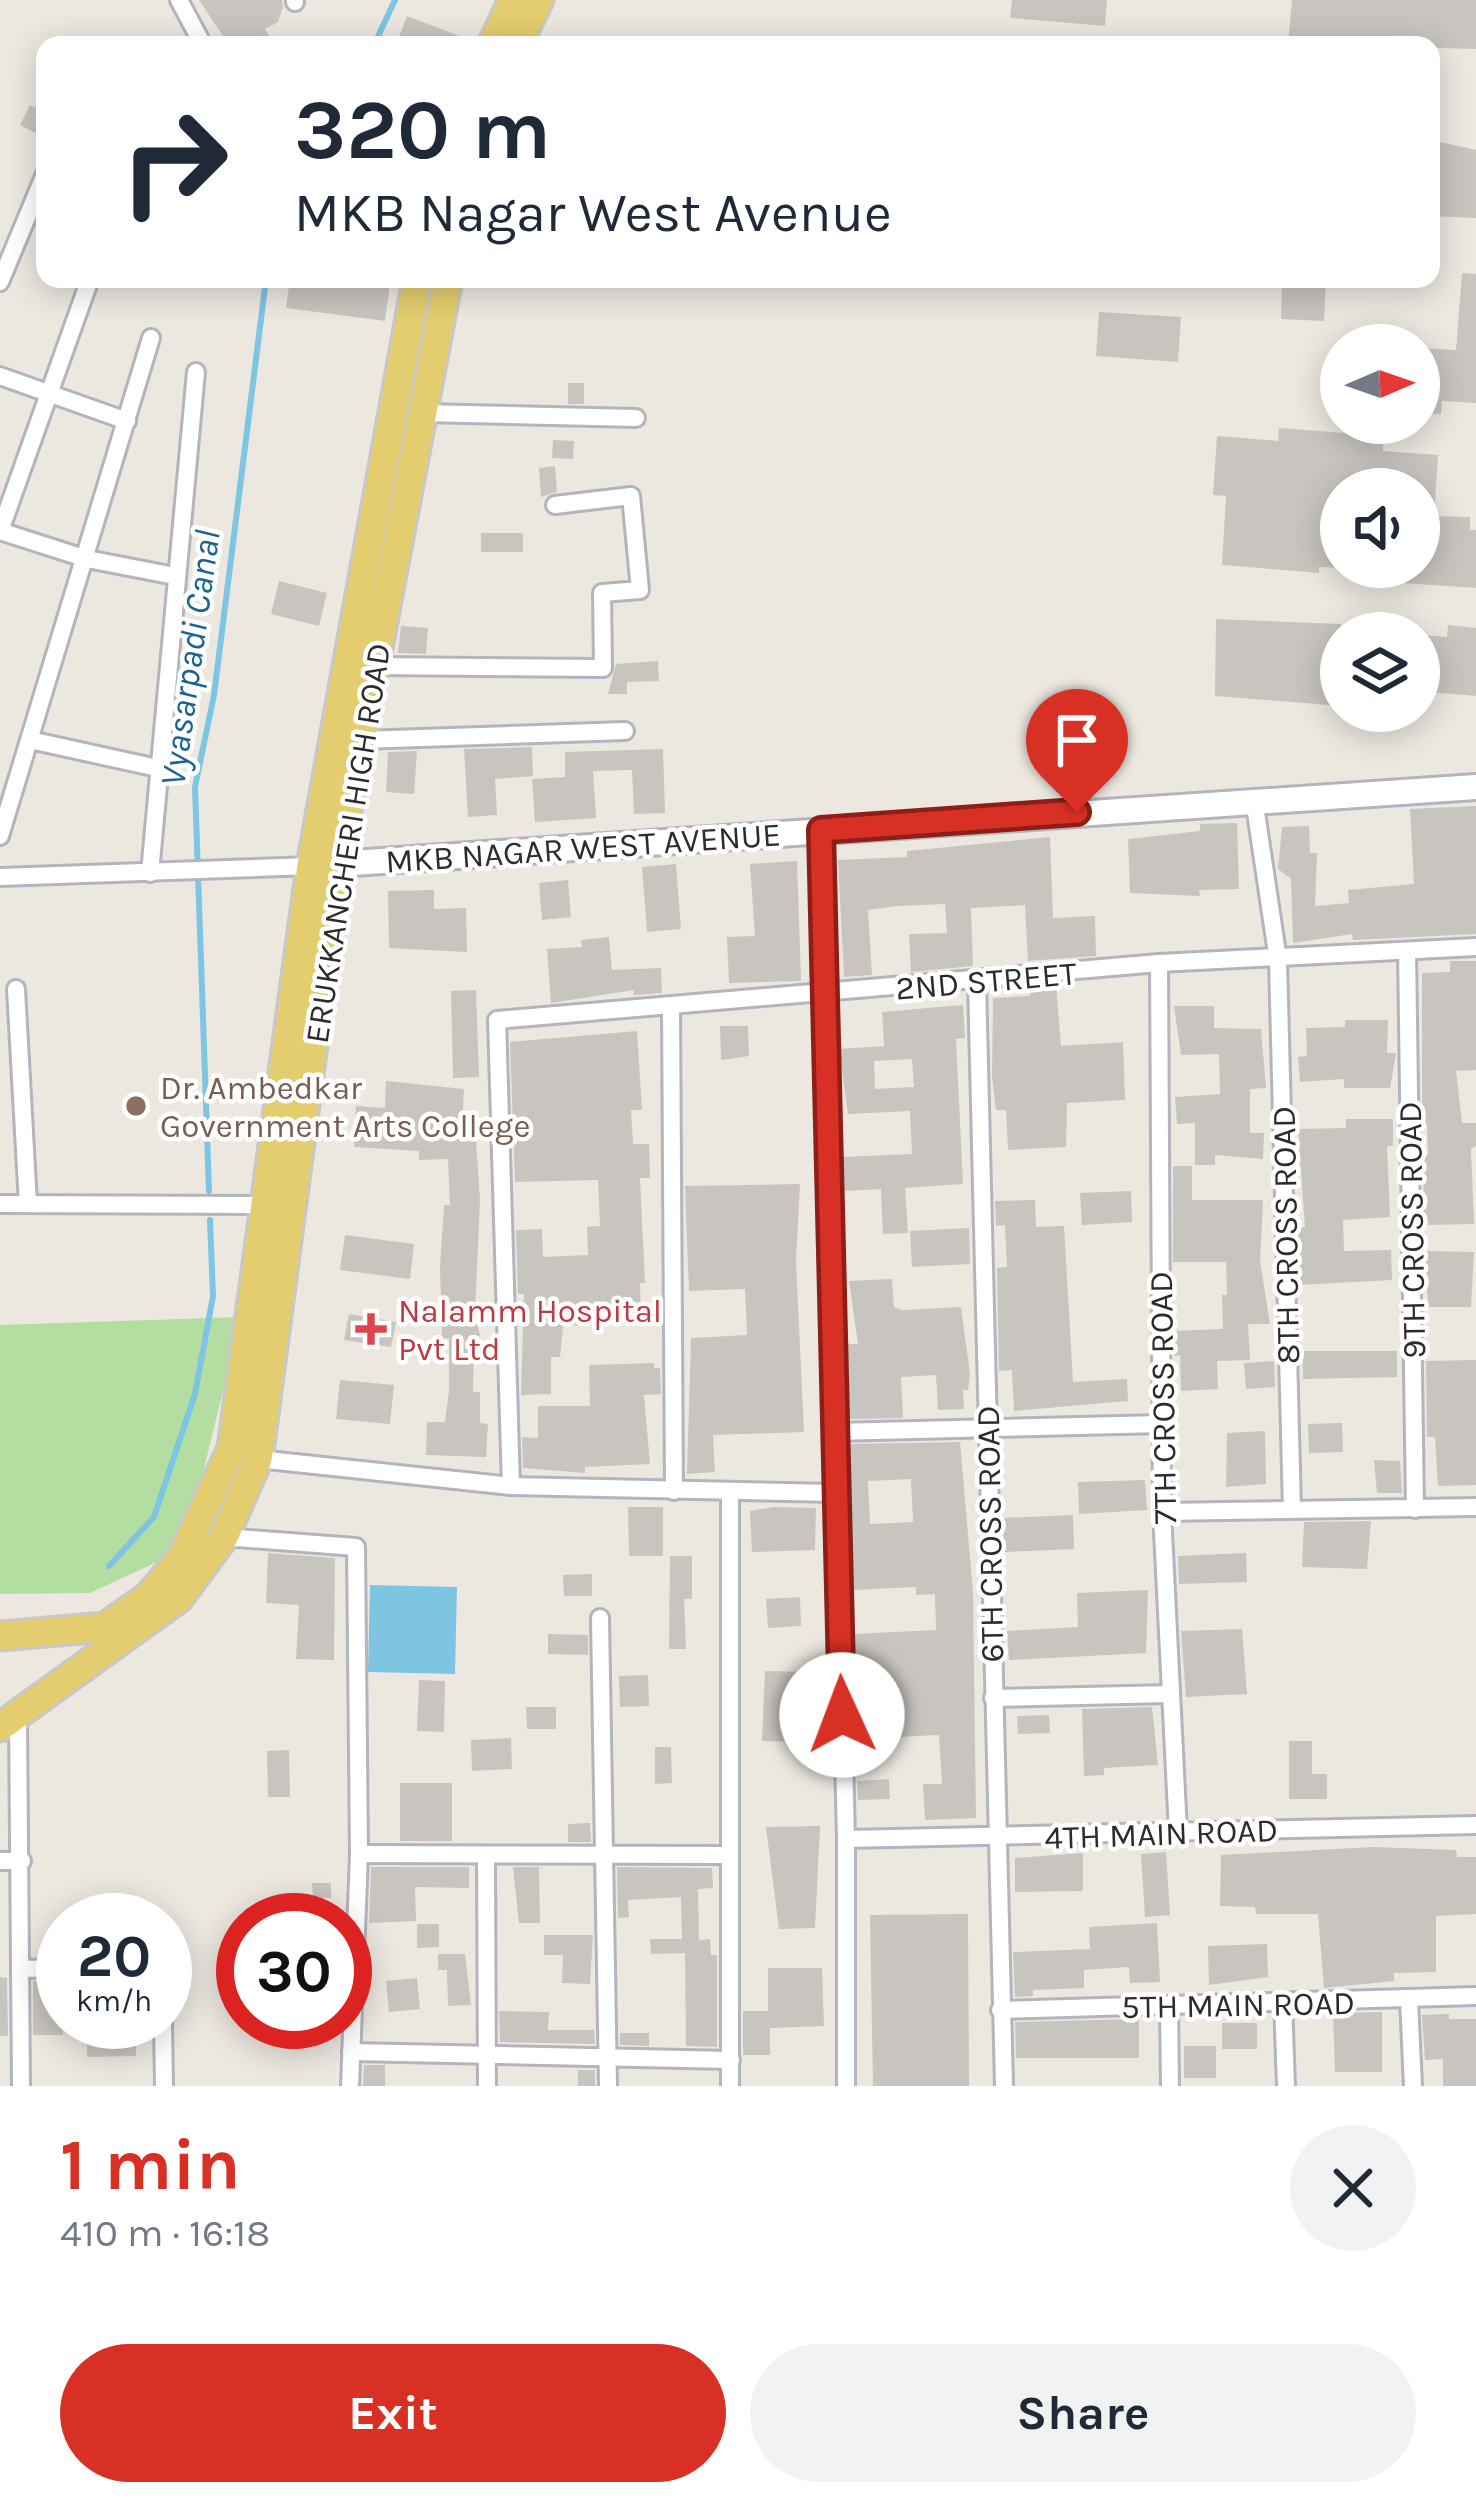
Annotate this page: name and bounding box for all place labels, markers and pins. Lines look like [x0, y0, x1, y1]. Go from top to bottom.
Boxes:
pin [1026, 689, 1128, 812]
place label: Dr. Ambedkar Government Arts College [160, 1069, 530, 1145]
marker: Dr. Ambedkar Government Arts College [123, 1093, 149, 1119]
place label: Nalamm Hospital Pvt Ltd [398, 1292, 662, 1368]
marker: Nalamm Hospital Pvt Ltd [355, 1313, 387, 1345]

